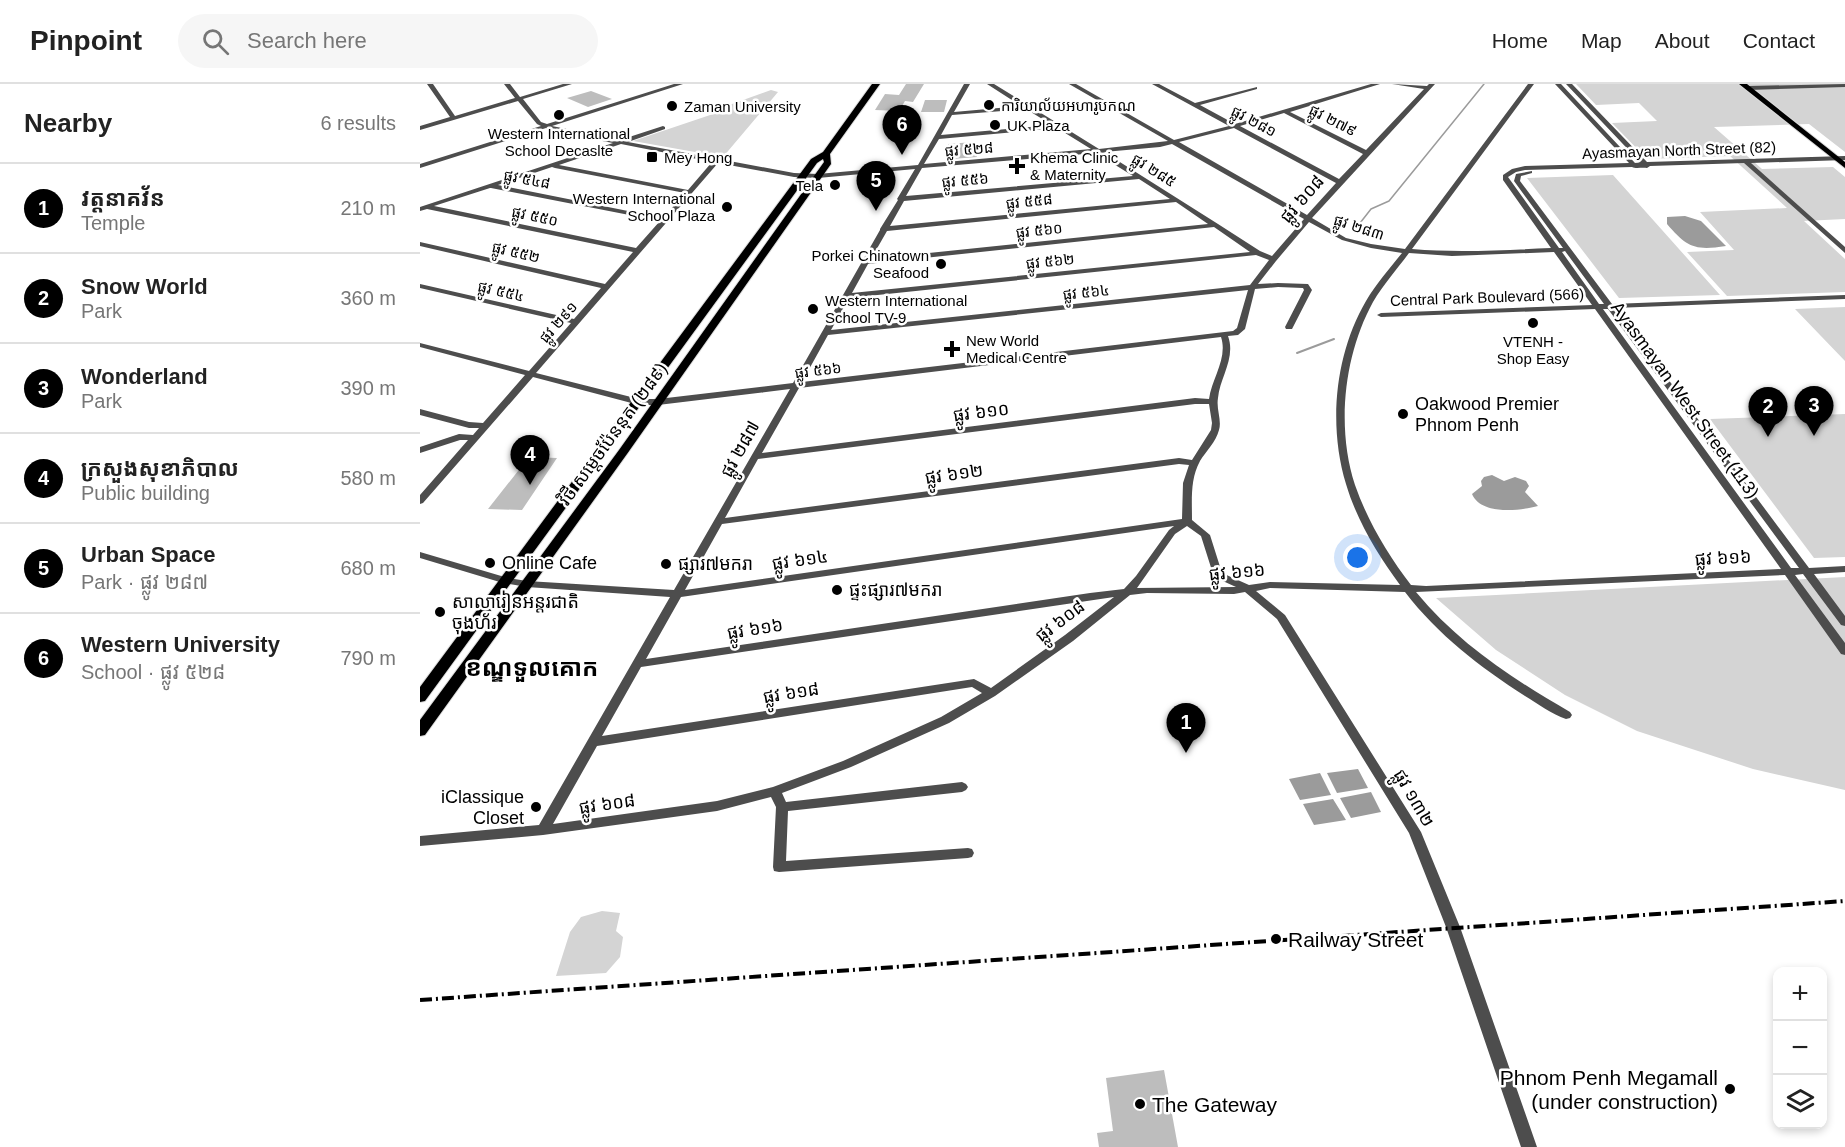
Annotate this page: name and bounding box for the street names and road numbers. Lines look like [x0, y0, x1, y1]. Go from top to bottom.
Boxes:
street label: ផ្លូវ ២៧៩ [1304, 101, 1360, 144]
street label: ផ្លូវ ២៨១ [1226, 102, 1280, 145]
street label: ផ្លូវ ៥២៨ [944, 138, 995, 165]
street label: Ayasmayan North Street (82) [1582, 138, 1776, 162]
street label: ផ្លូវ ២៨៥ [1126, 150, 1179, 195]
street label: ផ្លូវ ៥៤៨ [501, 166, 552, 197]
street label: ផ្លូវ ៥៥៦ [941, 169, 990, 196]
street label: ផ្លូវ ៦០៨ [1276, 171, 1333, 231]
street label: ផ្លូវ ៥៥៨ [1005, 190, 1054, 217]
street label: ផ្លូវ ៥៥០ [509, 203, 560, 235]
street label: ផ្លូវ ២៨៣ [1330, 211, 1387, 248]
street label: ផ្លូវ ៥៦០ [1015, 219, 1064, 246]
street label: ផ្លូវ ៥៥២ [489, 238, 542, 271]
street label: ផ្លូវ ៥៦២ [1025, 250, 1076, 277]
street label: ផ្លូវ ៥៥៤ [475, 277, 526, 310]
street label: ផ្លូវ ៥៦៤ [1062, 281, 1111, 308]
street label: Central Park Boulevard (566) [1390, 285, 1584, 309]
street label: ផ្លូវ ២៩១ [536, 298, 585, 350]
street label: Ayasmayan West Street (113) [1607, 298, 1763, 502]
street label: វិថី សម្តេចប៉ែននុត (២៨៩) [553, 358, 673, 511]
street label: ផ្លូវ ៥៦៦ [794, 359, 843, 387]
street label: ផ្លូវ ៦១០ [952, 399, 1011, 432]
street label: ផ្លូវ ២៨៧ [716, 417, 769, 484]
street label: ផ្លូវ ៦១២ [924, 460, 985, 494]
street label: ផ្លូវ ៦១៤ [771, 546, 830, 580]
street label: ផ្លូវ ៦១៦ [1694, 547, 1752, 576]
street label: ផ្លូវ ៦១៦ [1208, 560, 1267, 591]
street label: ផ្លូវ ៦០៨ [1031, 596, 1092, 651]
street label: ផ្លូវ ៦១៦ [725, 615, 786, 650]
street label: ផ្លូវ ៦១៨ [761, 679, 822, 714]
street label: ផ្លូវ ១៣២ [1384, 766, 1438, 833]
street label: ផ្លូវ ៦០៨ [578, 790, 637, 824]

